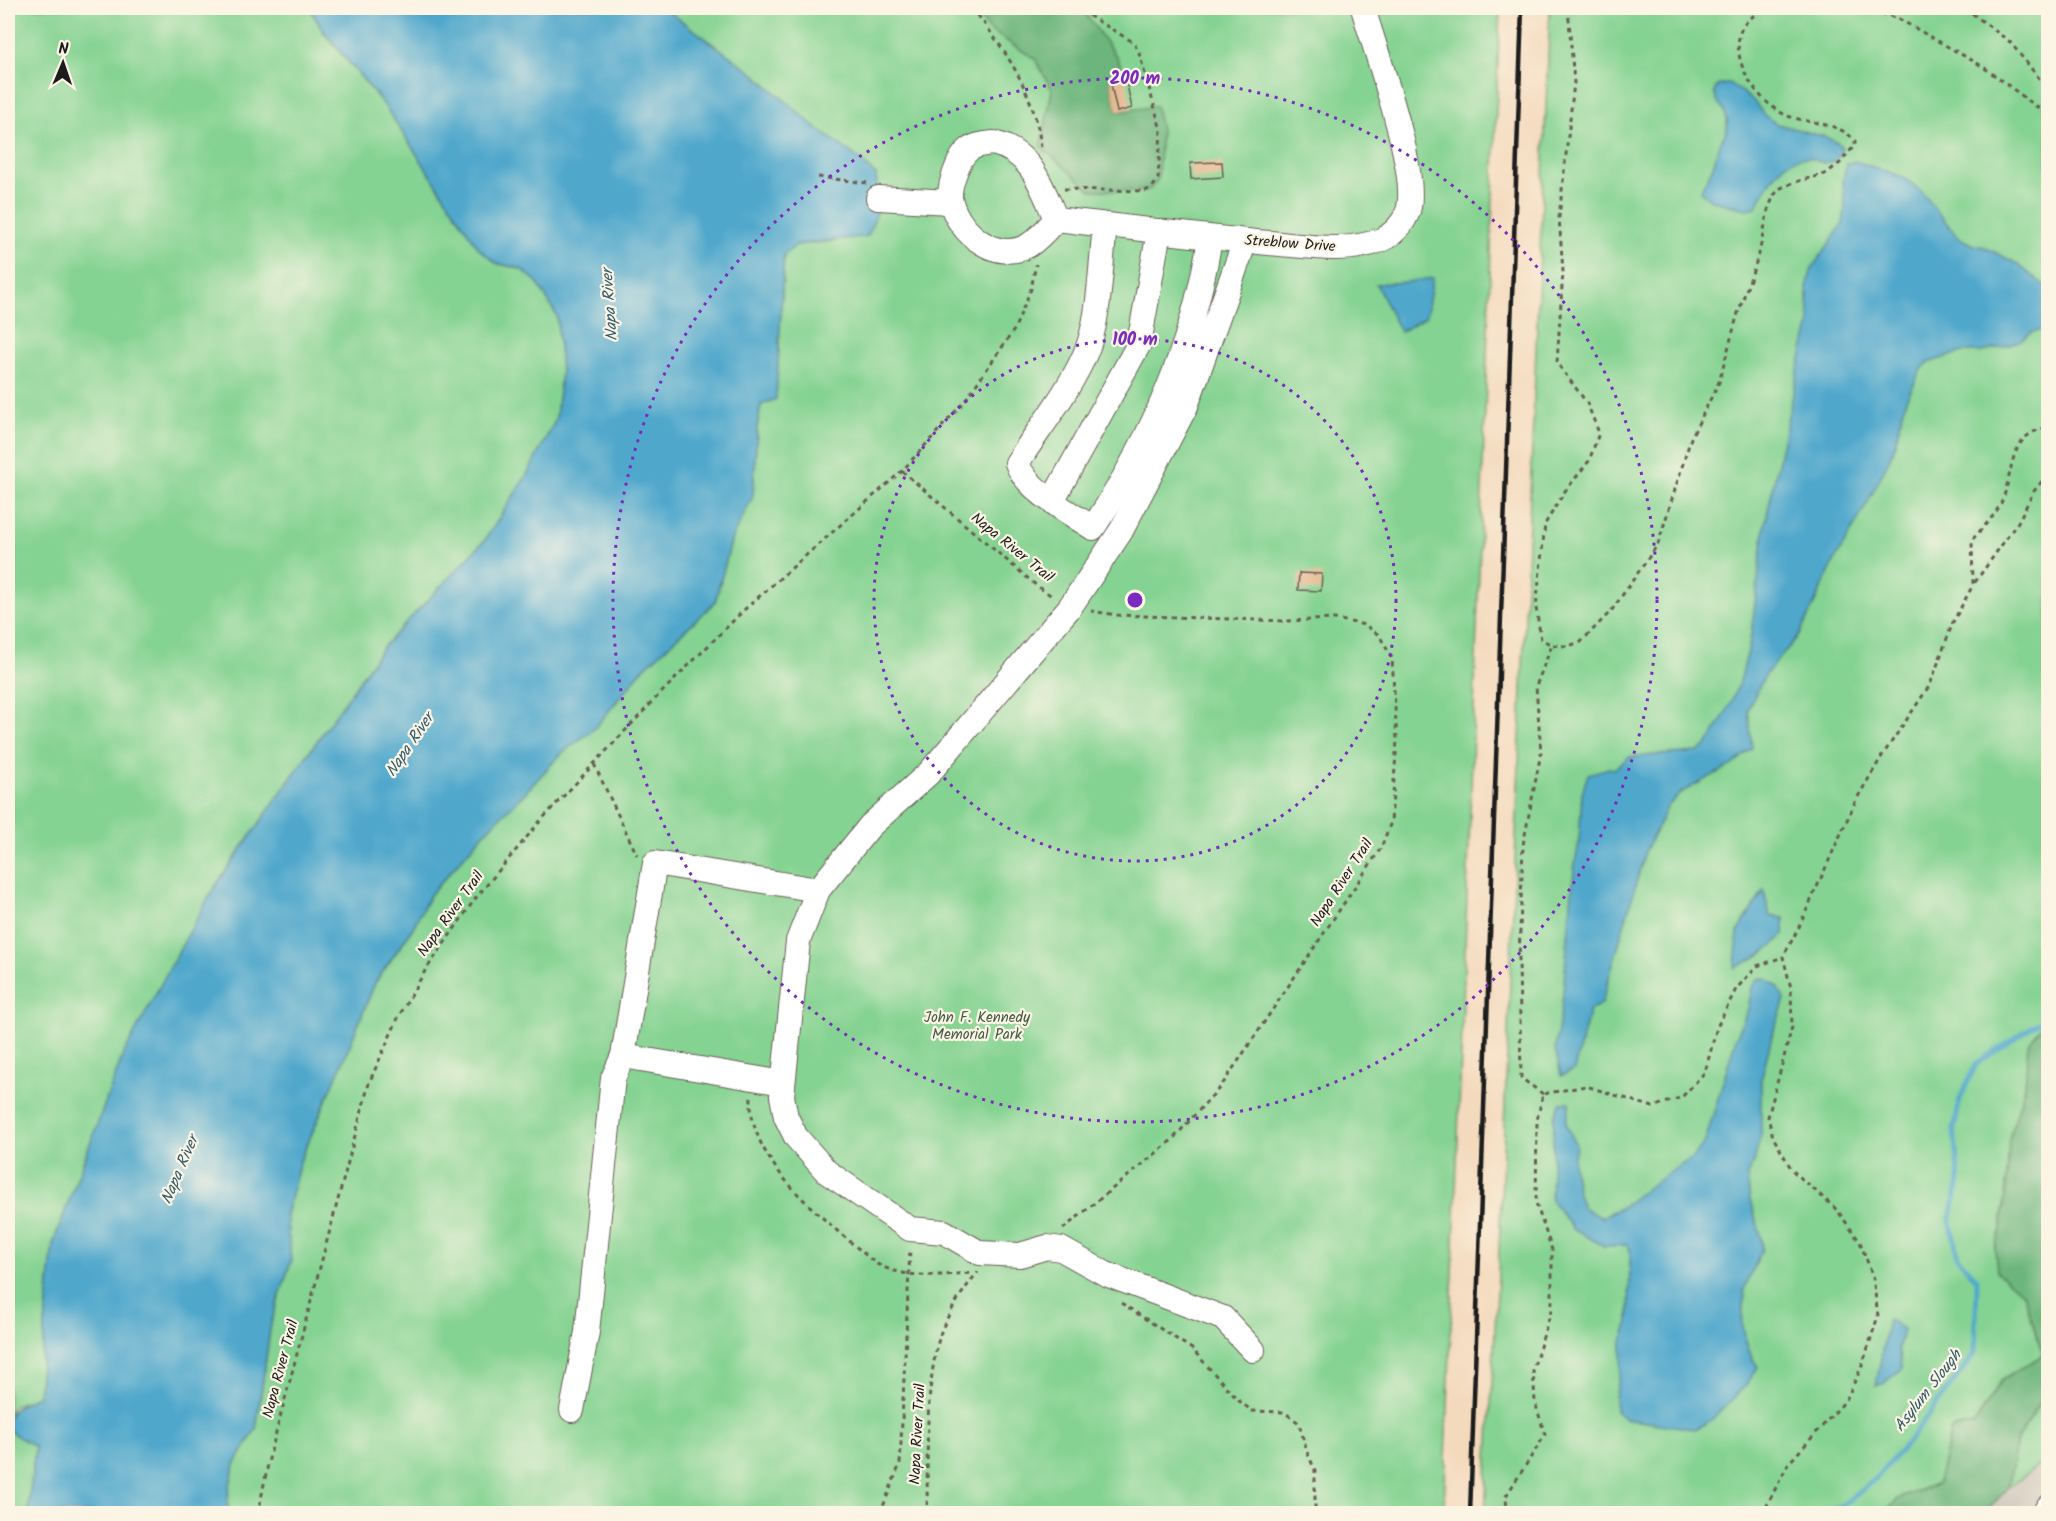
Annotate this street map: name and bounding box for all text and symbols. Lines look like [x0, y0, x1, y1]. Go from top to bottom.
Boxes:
north arrow [33, 33, 93, 93]
text: N [58, 37, 69, 62]
text: 200 m [1110, 65, 1161, 94]
street label: Streblow Drive [1244, 229, 1337, 259]
water label: Napa River [595, 264, 625, 342]
text: 100 m [1112, 326, 1158, 355]
street label: Napa River Trail [965, 507, 1059, 589]
centre of rings [1125, 590, 1145, 610]
water label: Napa River [379, 705, 443, 782]
street label: Napa River Trail [1304, 834, 1380, 932]
street label: Napa River Trail [412, 866, 491, 962]
park label: John F. Kennedy Memorial Park [924, 1006, 1031, 1047]
water label: Napa River [154, 1128, 207, 1208]
street label: Napa River Trail [256, 1317, 306, 1421]
water label: Asylum Slough [1888, 1343, 1969, 1437]
street label: Napa River Trail [903, 1383, 933, 1485]

